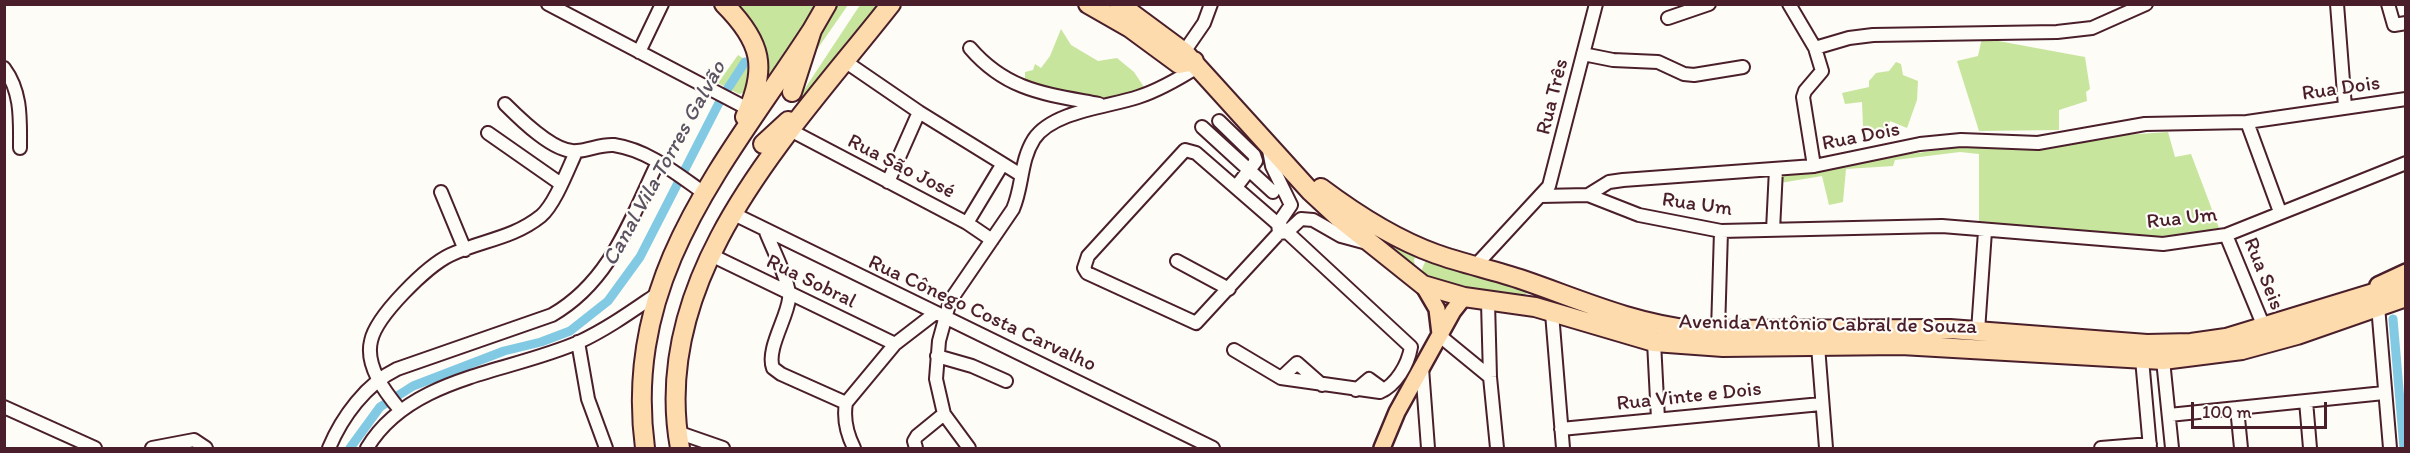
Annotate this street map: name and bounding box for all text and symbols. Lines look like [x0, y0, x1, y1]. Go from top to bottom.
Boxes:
street label: Rua Três [1531, 56, 1575, 138]
water label: Canal Vila Torres Galvão [598, 57, 732, 271]
street label: Rua Dois [2300, 71, 2382, 107]
street label: Rua Dois [1820, 117, 1902, 157]
street label: Rua São José [843, 129, 959, 205]
street label: Rua Um [1660, 188, 1734, 222]
street label: Rua Um [2145, 203, 2219, 235]
street label: Rua Seis [2237, 234, 2289, 314]
street label: Rua Sobral [762, 249, 860, 315]
street label: Rua Cônego Costa Carvalho [864, 250, 1100, 378]
street label: Avenida Antônio Cabral de Souza [1679, 310, 1977, 340]
street label: Rua Vinte e Dois [1615, 377, 1763, 417]
scale bar [2194, 390, 2330, 428]
text: 100 m [2202, 401, 2252, 423]

